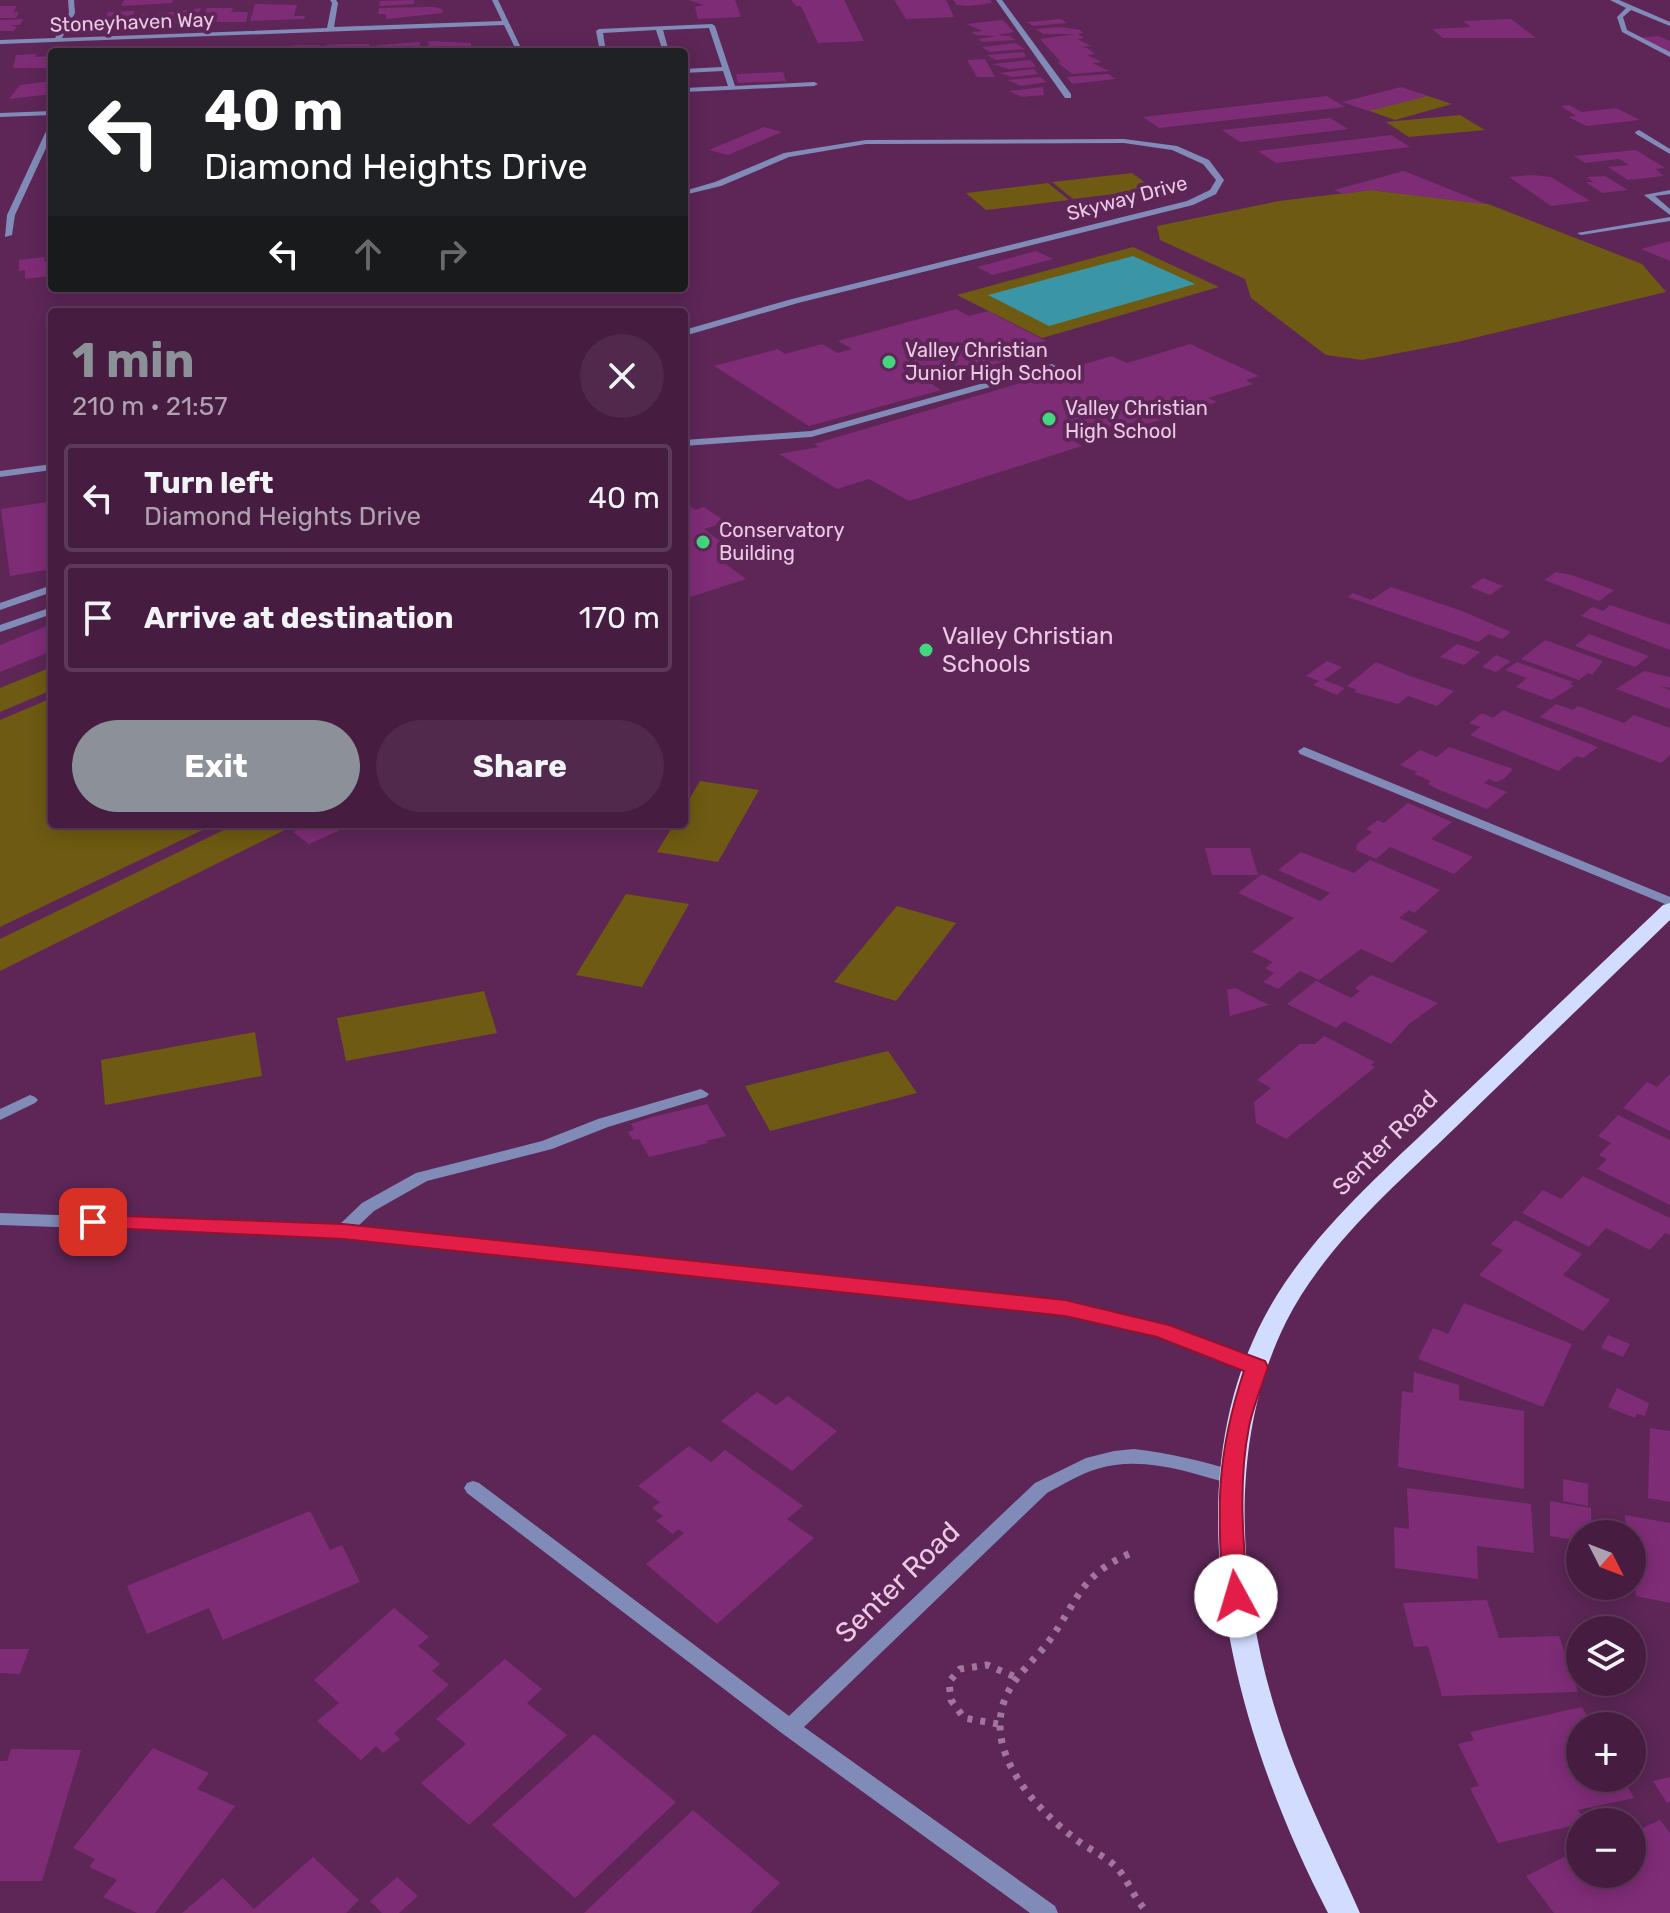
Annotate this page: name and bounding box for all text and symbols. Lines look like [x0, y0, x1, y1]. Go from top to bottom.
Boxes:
street label: Stoneyhaven Way [49, 7, 215, 37]
text: 40 m [204, 78, 344, 144]
icon: left [72, 80, 176, 184]
text: Diamond Heights Drive [204, 145, 588, 188]
street label: Skyway Drive [1064, 170, 1190, 226]
icon: left [262, 232, 306, 276]
icon: ahead [346, 232, 390, 276]
icon: right [430, 232, 474, 276]
text: 1 min [72, 332, 195, 389]
button: close [580, 334, 664, 418]
place label: Valley Christian Junior High School [905, 338, 1082, 385]
marker: Valley Christian Junior High School [880, 353, 898, 371]
text: 210 m · 21:57 [72, 391, 228, 422]
place label: Valley Christian High School [1065, 396, 1208, 443]
marker: Valley Christian High School [1040, 410, 1058, 428]
text: Turn left [144, 465, 274, 501]
icon: left [76, 476, 120, 520]
text: 40 m [588, 480, 660, 516]
text: Diamond Heights Drive [144, 501, 421, 532]
place label: Conservatory Building [719, 518, 844, 565]
marker: Conservatory Building [694, 533, 712, 551]
icon: arrive [76, 596, 120, 640]
text: Arrive at destination [144, 600, 454, 636]
text: 170 m [579, 600, 660, 636]
place label: Valley Christian Schools [942, 622, 1113, 678]
marker: Valley Christian Schools [917, 641, 935, 659]
button: Exit [72, 720, 360, 812]
button: Share [376, 720, 664, 812]
street label: Senter Road [1327, 1085, 1443, 1201]
pin [59, 1188, 127, 1256]
icon: arrive [71, 1200, 115, 1244]
street label: Senter Road [828, 1515, 966, 1650]
north arrow [1566, 1520, 1646, 1600]
map controls [1566, 1520, 1646, 1888]
position arrow [1194, 1554, 1278, 1638]
button: layers [1566, 1616, 1646, 1696]
button: + [1566, 1712, 1646, 1792]
button: − [1566, 1808, 1646, 1888]

